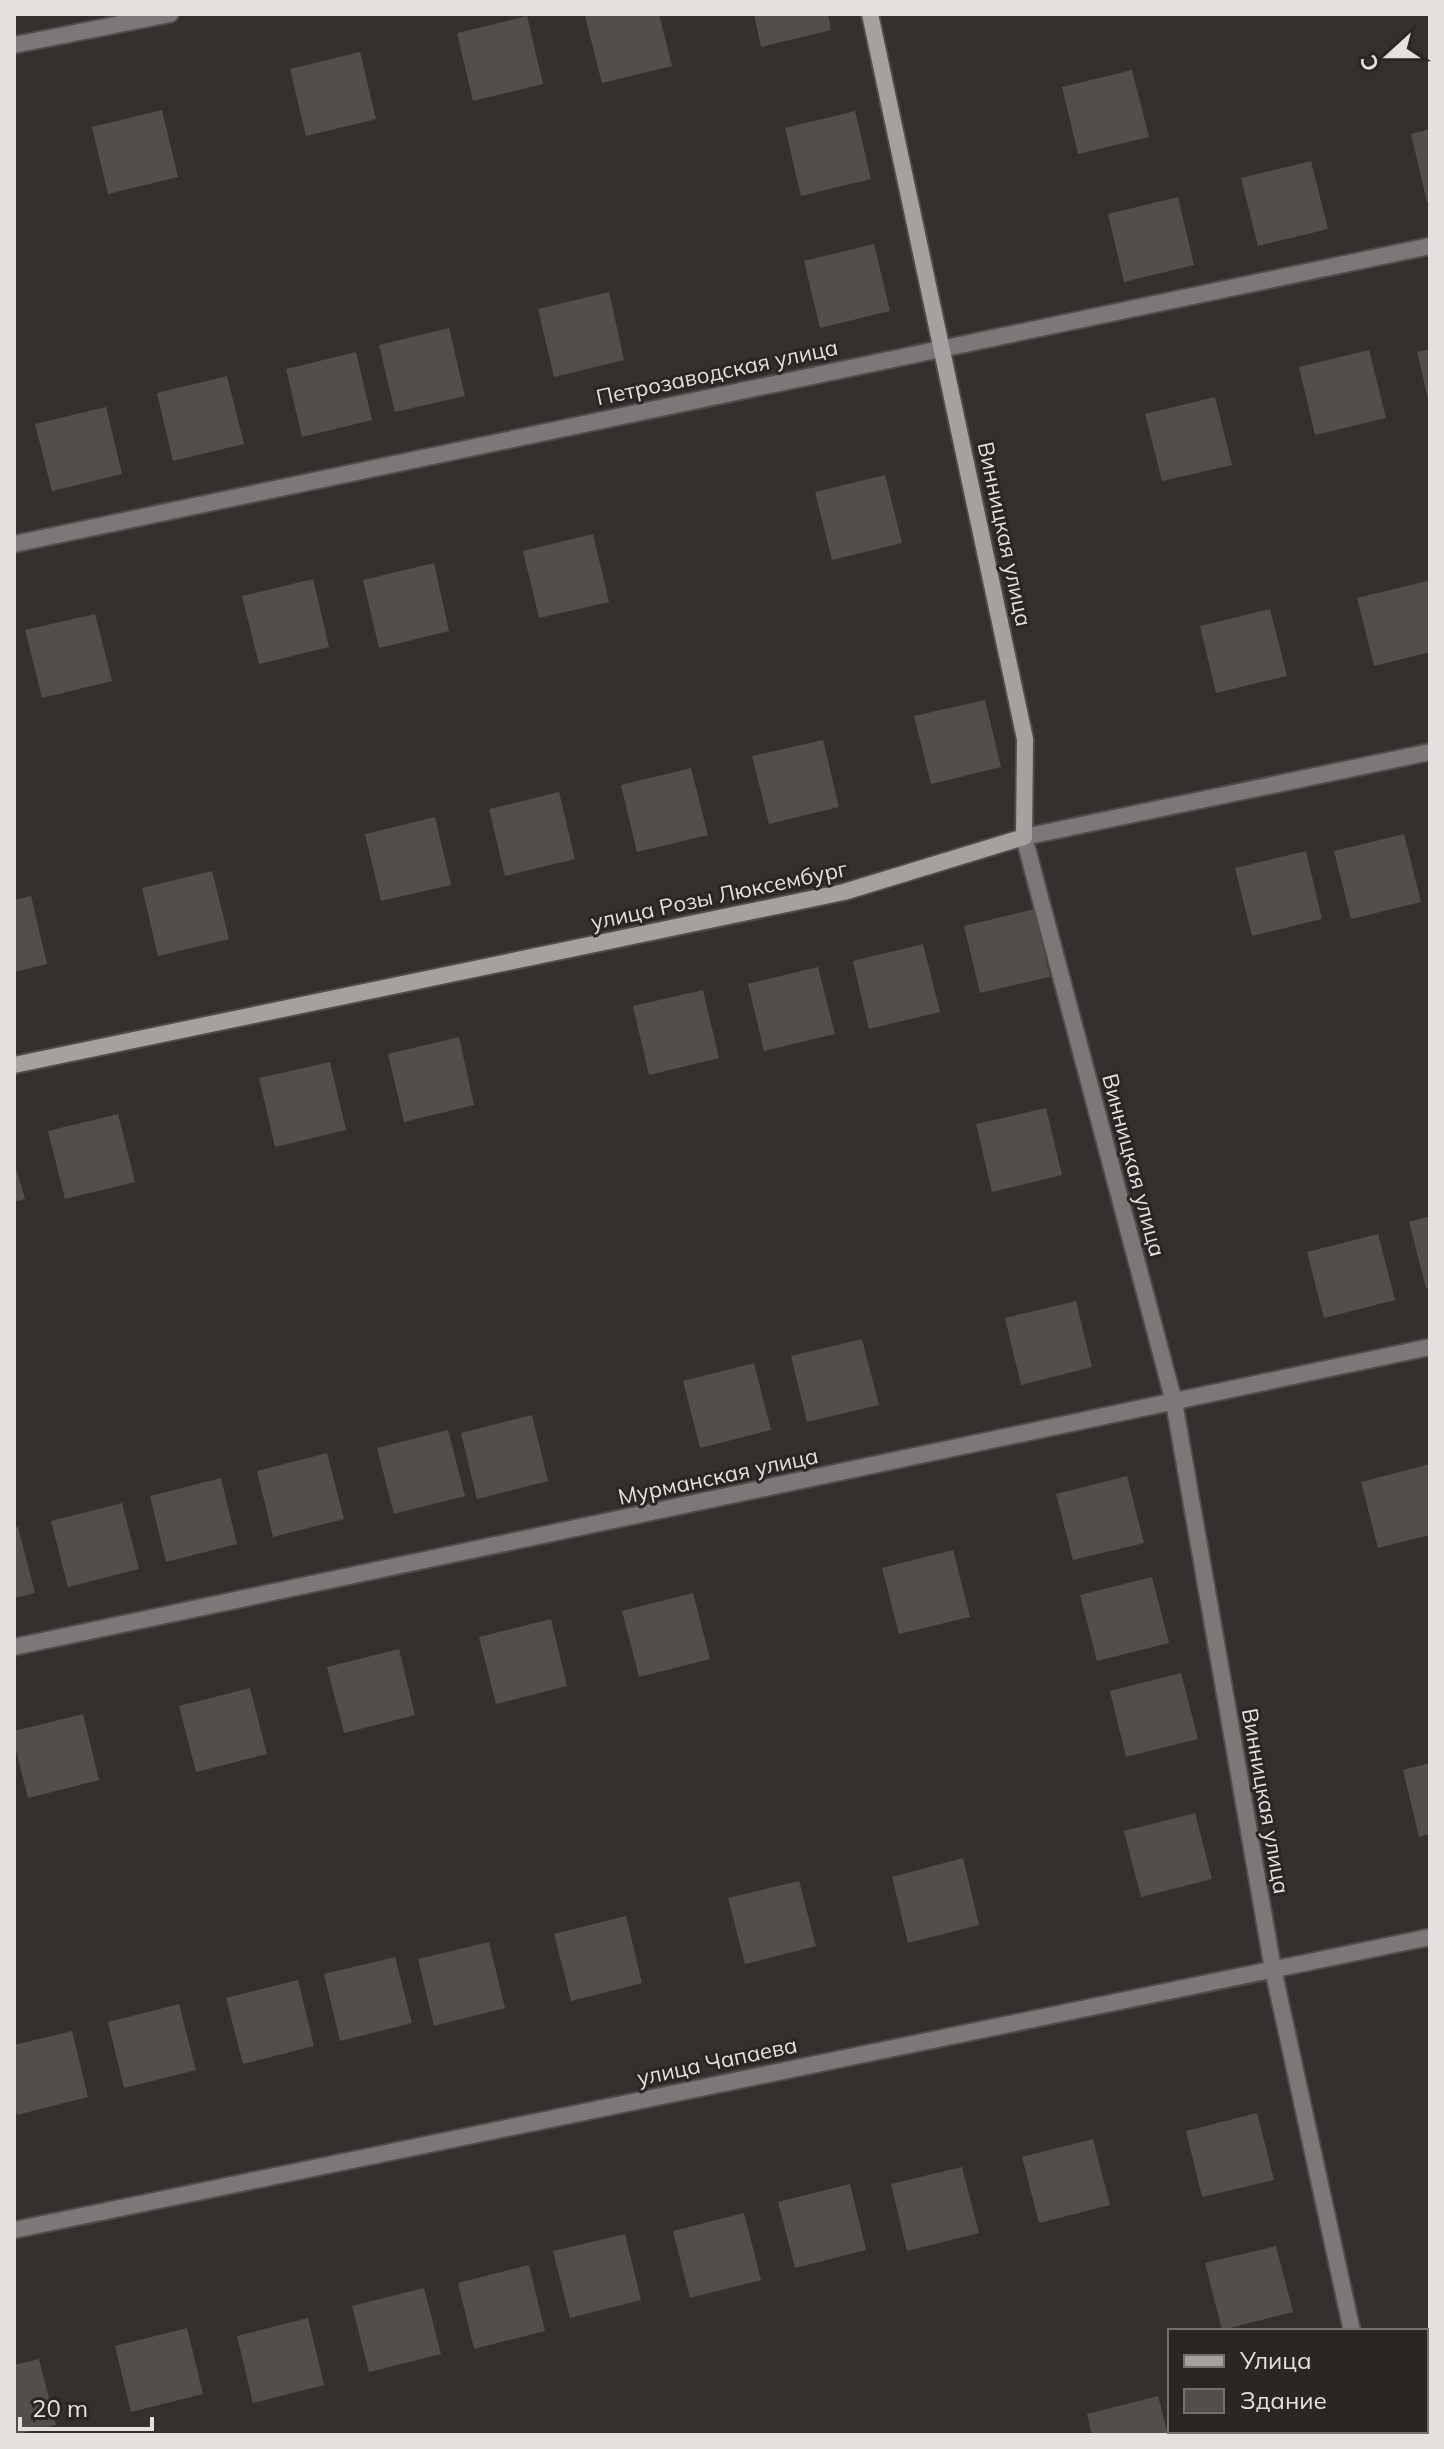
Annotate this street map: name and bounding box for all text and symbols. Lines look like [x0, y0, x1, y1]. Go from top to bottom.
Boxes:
north arrow [1348, 16, 1428, 96]
text: С [1354, 51, 1385, 75]
street label: Петрозаводская улица [594, 333, 840, 411]
street label: Винницкая улица [972, 439, 1038, 629]
street label: улица Розы Люксембург [588, 854, 850, 936]
street label: Винницкая улица [1096, 1071, 1172, 1259]
street label: Мурманская улица [615, 1441, 821, 1511]
street label: Винницкая улица [1236, 1706, 1296, 1896]
street label: улица Чапаева [634, 2030, 800, 2092]
legend [1168, 2329, 1428, 2433]
text: Улица [1239, 2345, 1312, 2375]
scale bar [20, 2381, 152, 2431]
text: Здание [1240, 2385, 1327, 2415]
text: 20 m [32, 2393, 88, 2423]

